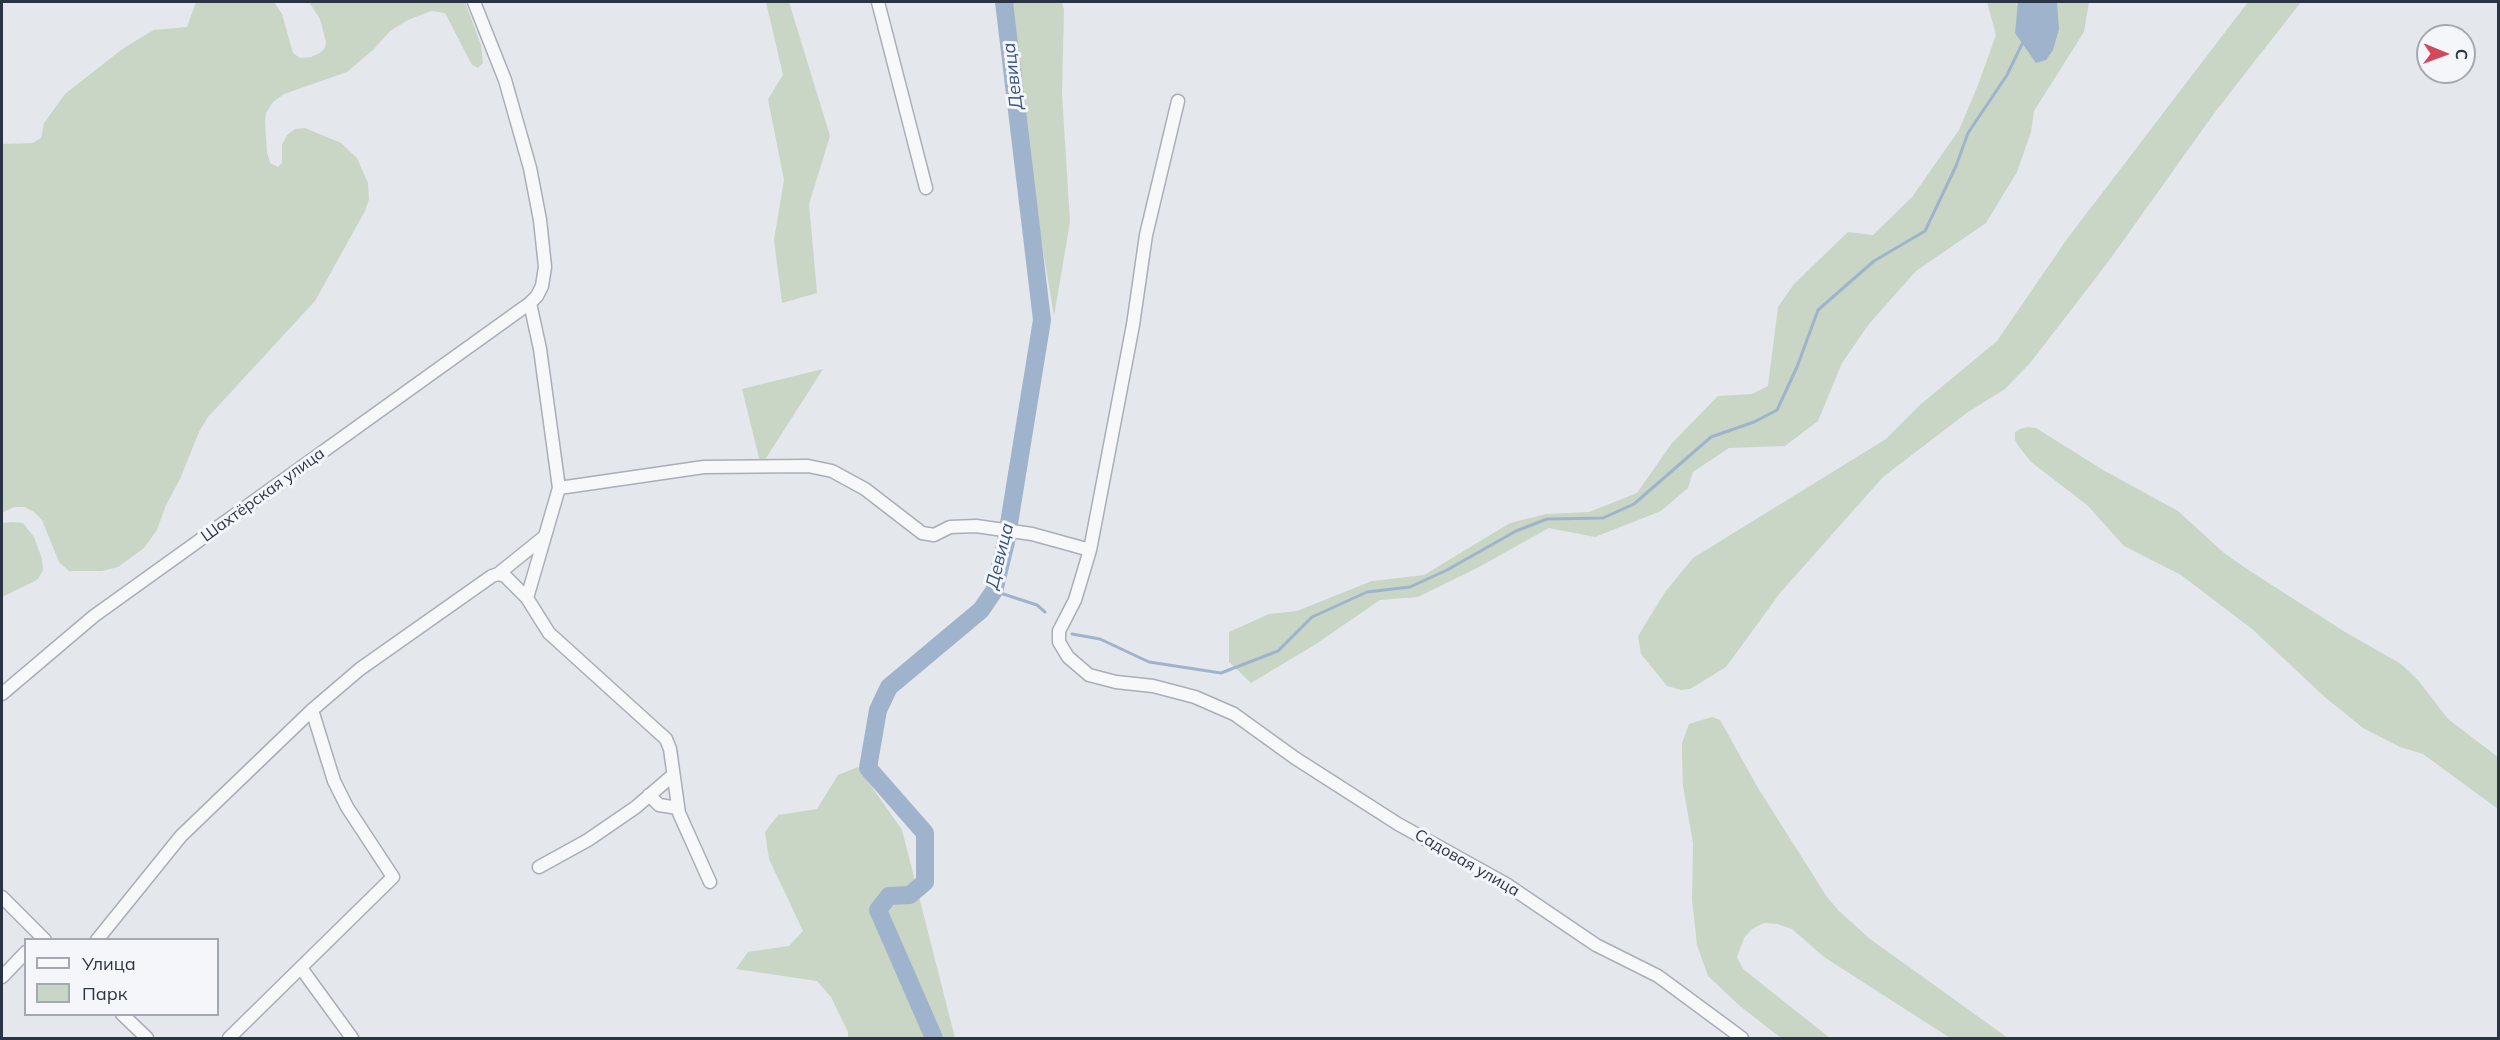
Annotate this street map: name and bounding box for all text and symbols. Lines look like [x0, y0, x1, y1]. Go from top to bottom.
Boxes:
north arrow [2416, 24, 2476, 84]
water label: Девица [998, 41, 1028, 111]
text: С [2452, 49, 2472, 60]
street label: Шахтёрская улица [198, 444, 328, 546]
water label: Девица [981, 521, 1019, 591]
street label: Садовая улица [1411, 825, 1523, 901]
legend [24, 938, 219, 1016]
text: Улица [82, 952, 136, 975]
text: Парк [82, 982, 127, 1005]

